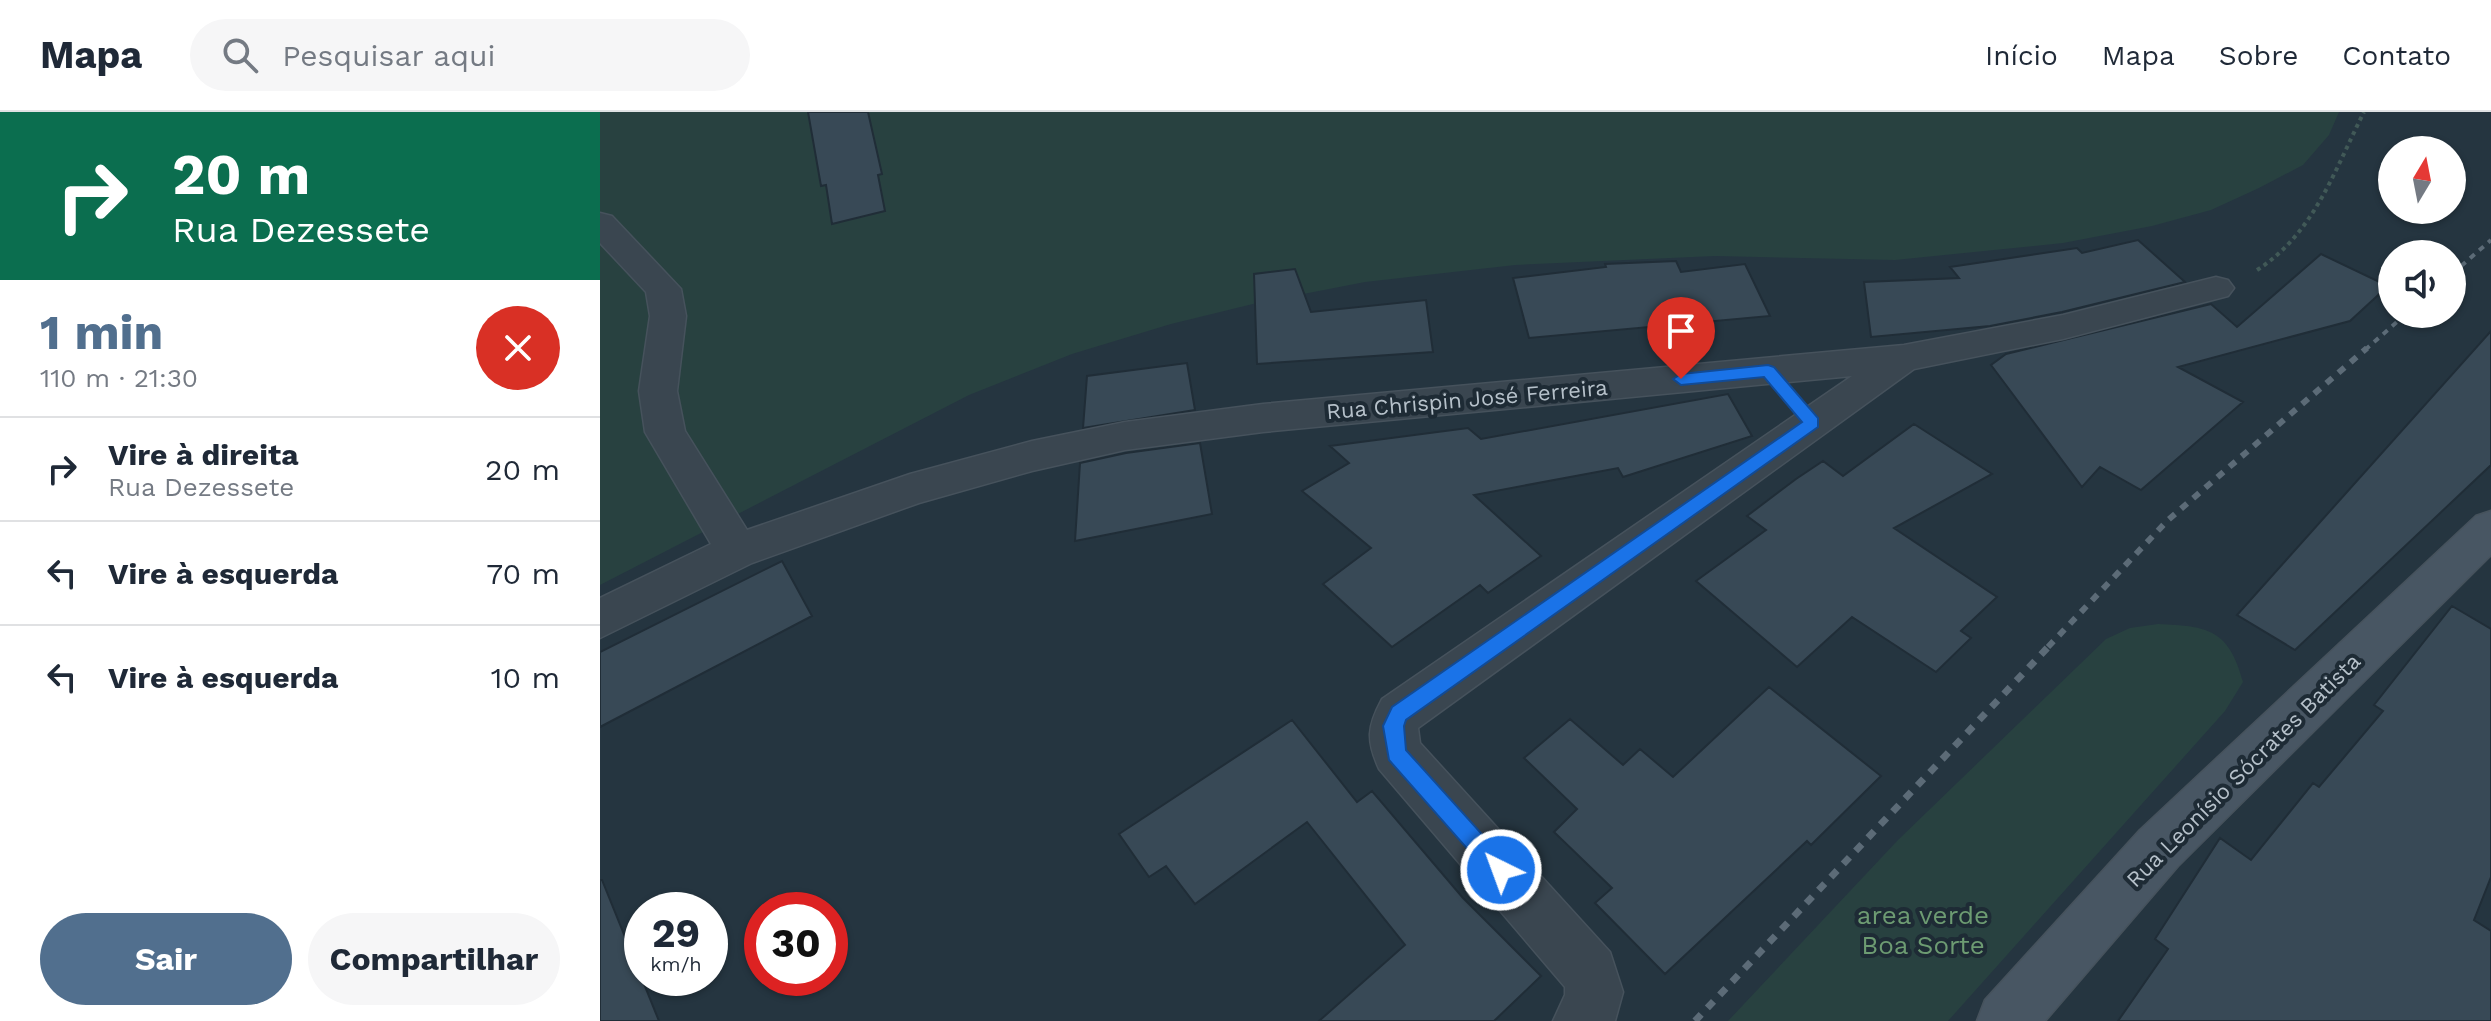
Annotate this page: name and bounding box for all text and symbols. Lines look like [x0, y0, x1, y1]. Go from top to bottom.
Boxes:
search box [190, 19, 750, 91]
text: Mapa [40, 33, 142, 77]
icon: search [218, 33, 262, 77]
text: Pesquisar aqui [282, 38, 495, 73]
text: Início [1985, 39, 2058, 72]
text: Mapa [2102, 39, 2175, 72]
text: Sobre [2219, 39, 2298, 72]
text: Contato [2342, 39, 2451, 72]
north arrow [2378, 136, 2466, 224]
map controls [2378, 136, 2466, 328]
text: 20 m [172, 142, 310, 208]
icon: right [40, 144, 144, 248]
text: Rua Dezessete [172, 209, 430, 251]
button: sound [2378, 240, 2466, 328]
pin [1647, 297, 1715, 379]
text: 1 min [40, 304, 163, 361]
button: close [476, 306, 560, 390]
icon: arrive [1659, 309, 1703, 353]
text: 110 m · 21:30 [40, 363, 198, 393]
street label: Rua Chrispin José Ferreira [1325, 375, 1609, 424]
text: Vire à direita [108, 437, 299, 472]
icon: right [40, 447, 84, 491]
text: 20 m [485, 452, 560, 487]
text: Rua Dezessete [108, 472, 294, 502]
icon: left [40, 551, 84, 595]
text: Vire à esquerda [108, 556, 338, 591]
text: 70 m [486, 556, 560, 591]
street label: Rua Leonísio Sócrates Batista [2121, 648, 2365, 892]
icon: left [40, 655, 84, 699]
text: Vire à esquerda [108, 660, 338, 695]
text: 10 m [491, 660, 560, 695]
position arrow [1459, 828, 1543, 912]
speed limit sign: 30 [744, 892, 848, 996]
park label: area verde Boa Sorte [1857, 900, 1989, 960]
text: 29 [652, 910, 700, 957]
button: Sair [40, 913, 292, 1005]
button: Compartilhar [308, 913, 560, 1005]
text: km/h [650, 952, 702, 976]

